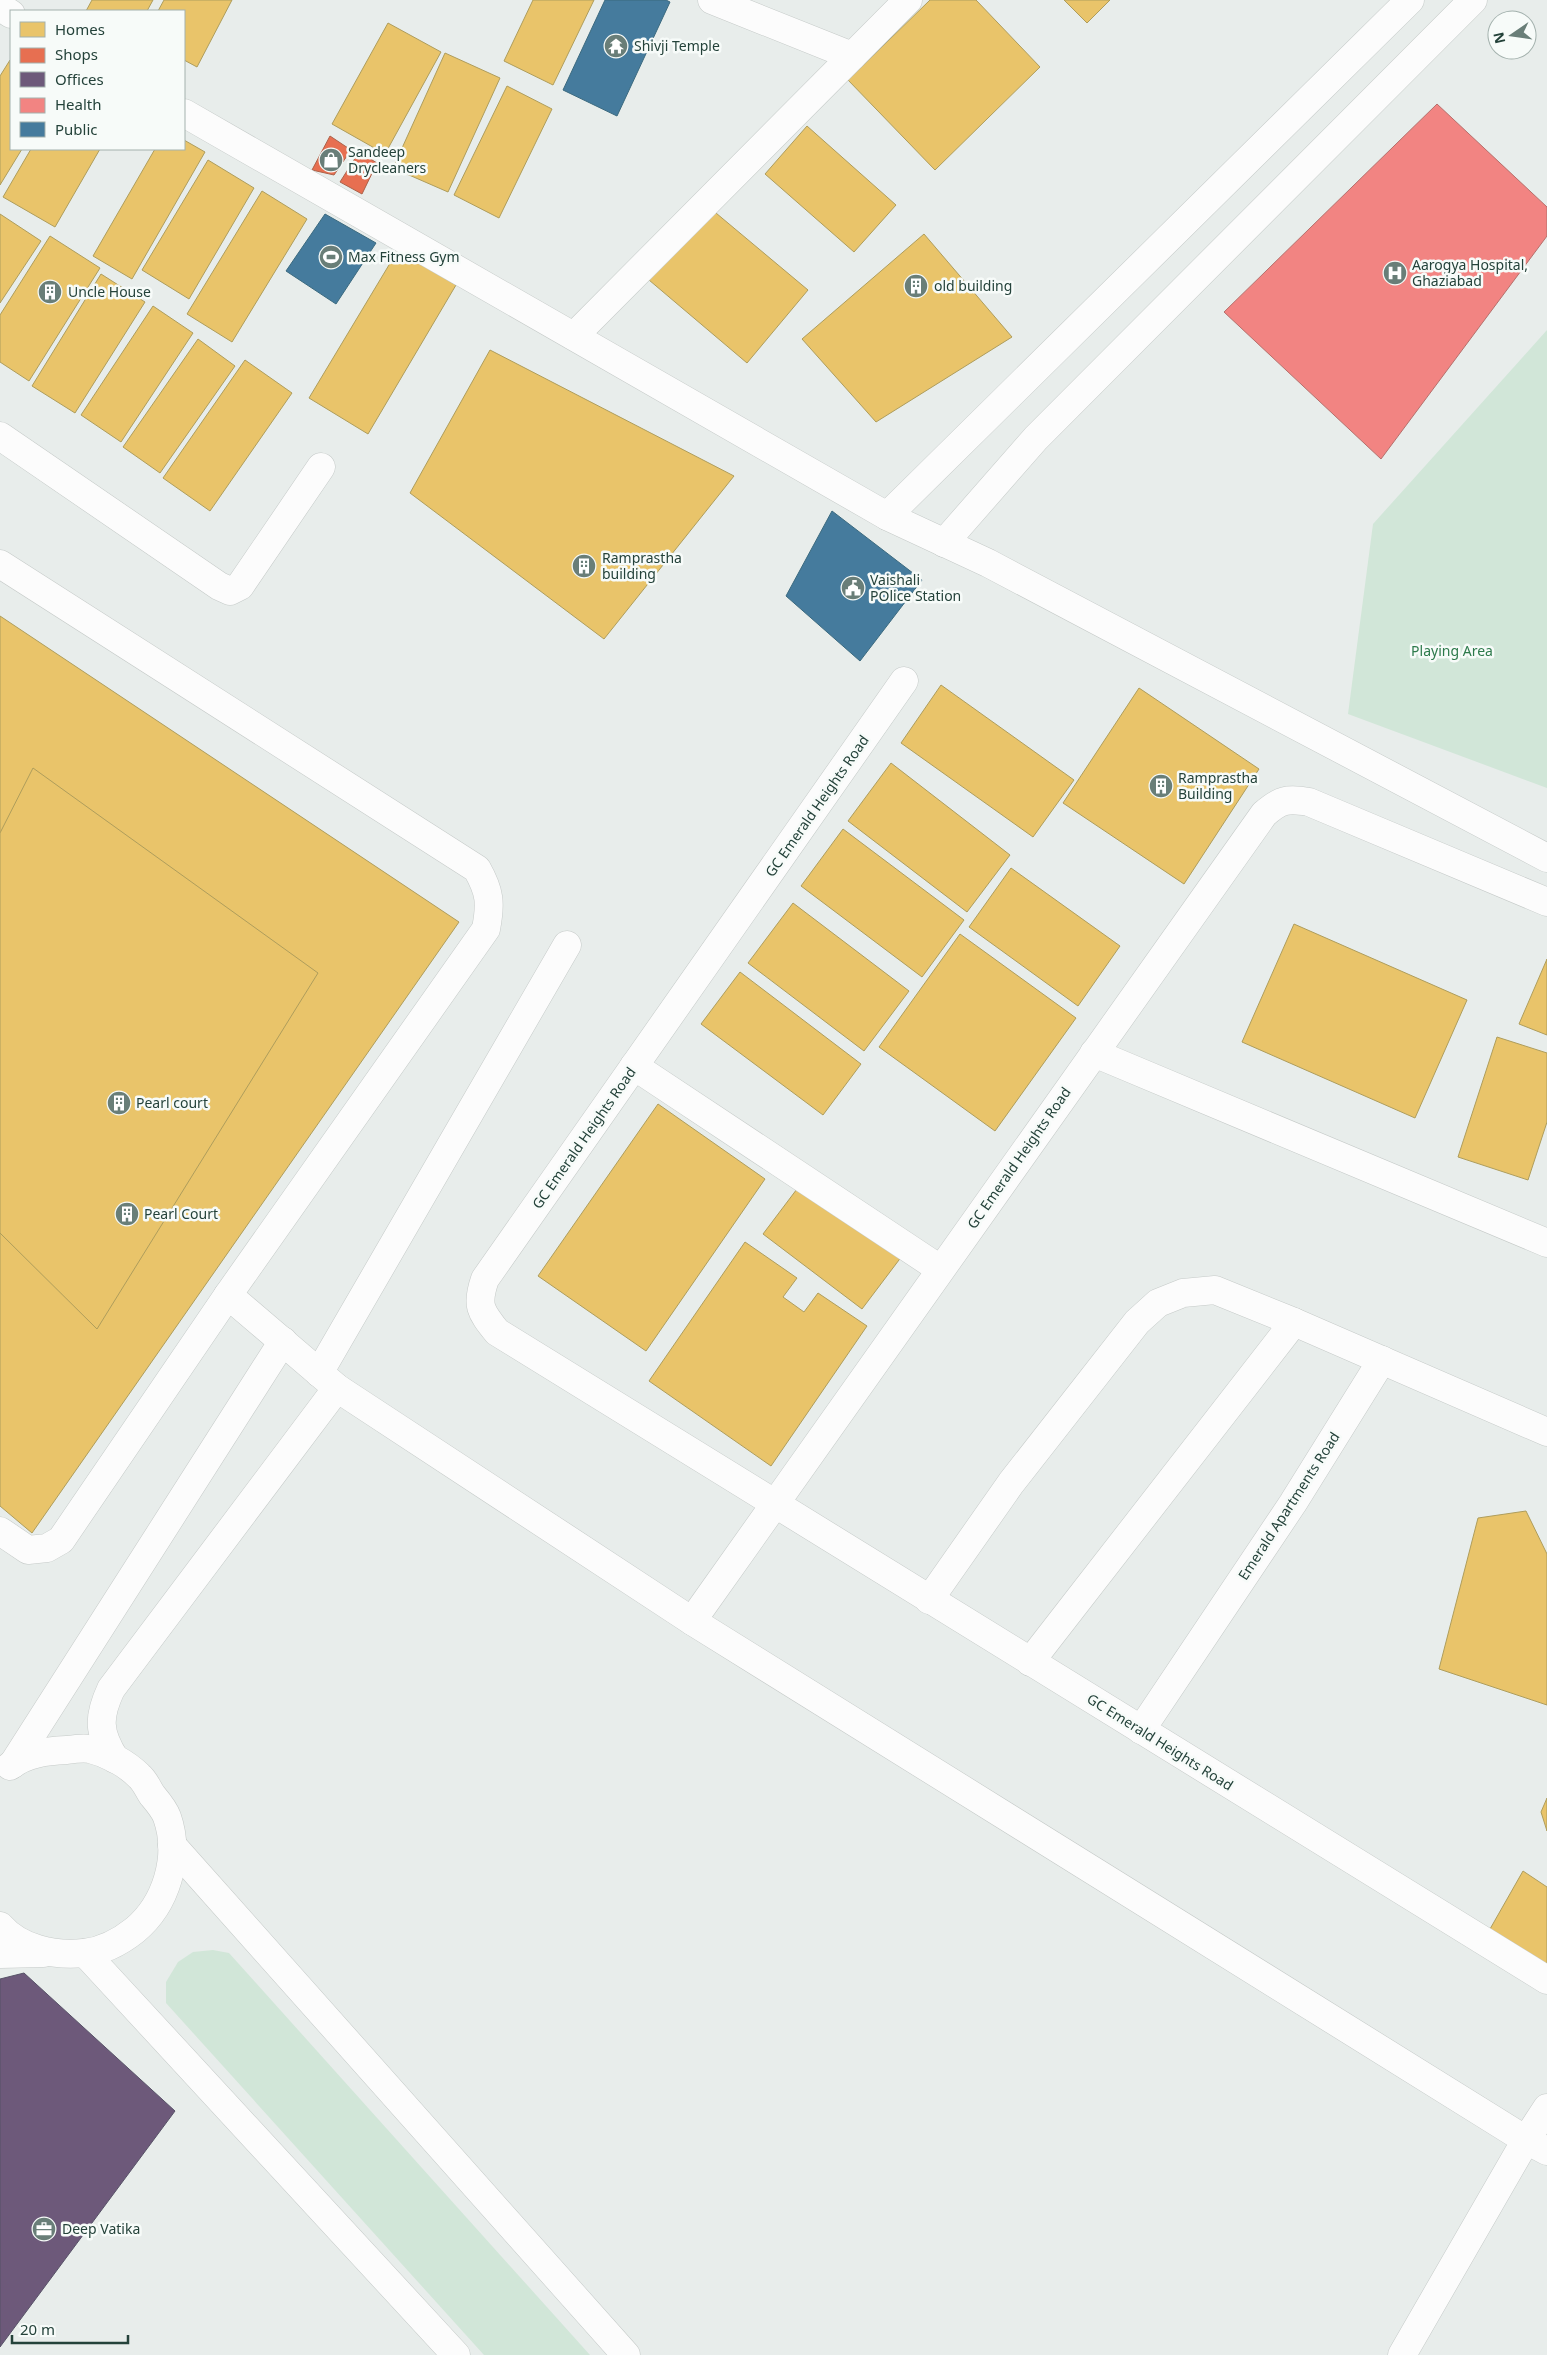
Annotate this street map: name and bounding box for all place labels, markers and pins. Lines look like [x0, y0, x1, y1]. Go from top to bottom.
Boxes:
temple icon: Shivji Temple [603, 33, 629, 59]
place label: Shivji Temple [634, 36, 720, 55]
place label: Sandeep Drycleaners [348, 142, 427, 177]
shop icon: Sandeep Drycleaners [318, 147, 344, 173]
sports icon: Max Fitness Gym [318, 244, 344, 270]
place label: Max Fitness Gym [348, 247, 460, 266]
place label: Aarogya Hospital, Ghaziabad [1412, 255, 1528, 290]
hospital icon: Aarogya Hospital, Ghaziabad [1382, 260, 1408, 286]
building icon: old building [903, 273, 929, 299]
place label: old building [934, 276, 1012, 295]
building icon: Uncle House [37, 279, 63, 305]
place label: Uncle House [68, 282, 151, 301]
place label: Ramprastha building [602, 548, 682, 583]
building icon: Ramprastha building [571, 553, 597, 579]
place label: Vaishali POlice Station [870, 570, 961, 605]
public building icon: Vaishali POlice Station [840, 575, 866, 601]
place label: Ramprastha Building [1178, 768, 1258, 803]
building icon: Ramprastha Building [1148, 773, 1174, 799]
building icon: Pearl court [106, 1090, 132, 1116]
place label: Pearl court [136, 1093, 208, 1112]
building icon: Pearl Court [114, 1201, 140, 1227]
place label: Pearl Court [144, 1204, 218, 1223]
office icon: Deep Vatika [31, 2216, 57, 2242]
place label: Deep Vatika [62, 2219, 140, 2238]

